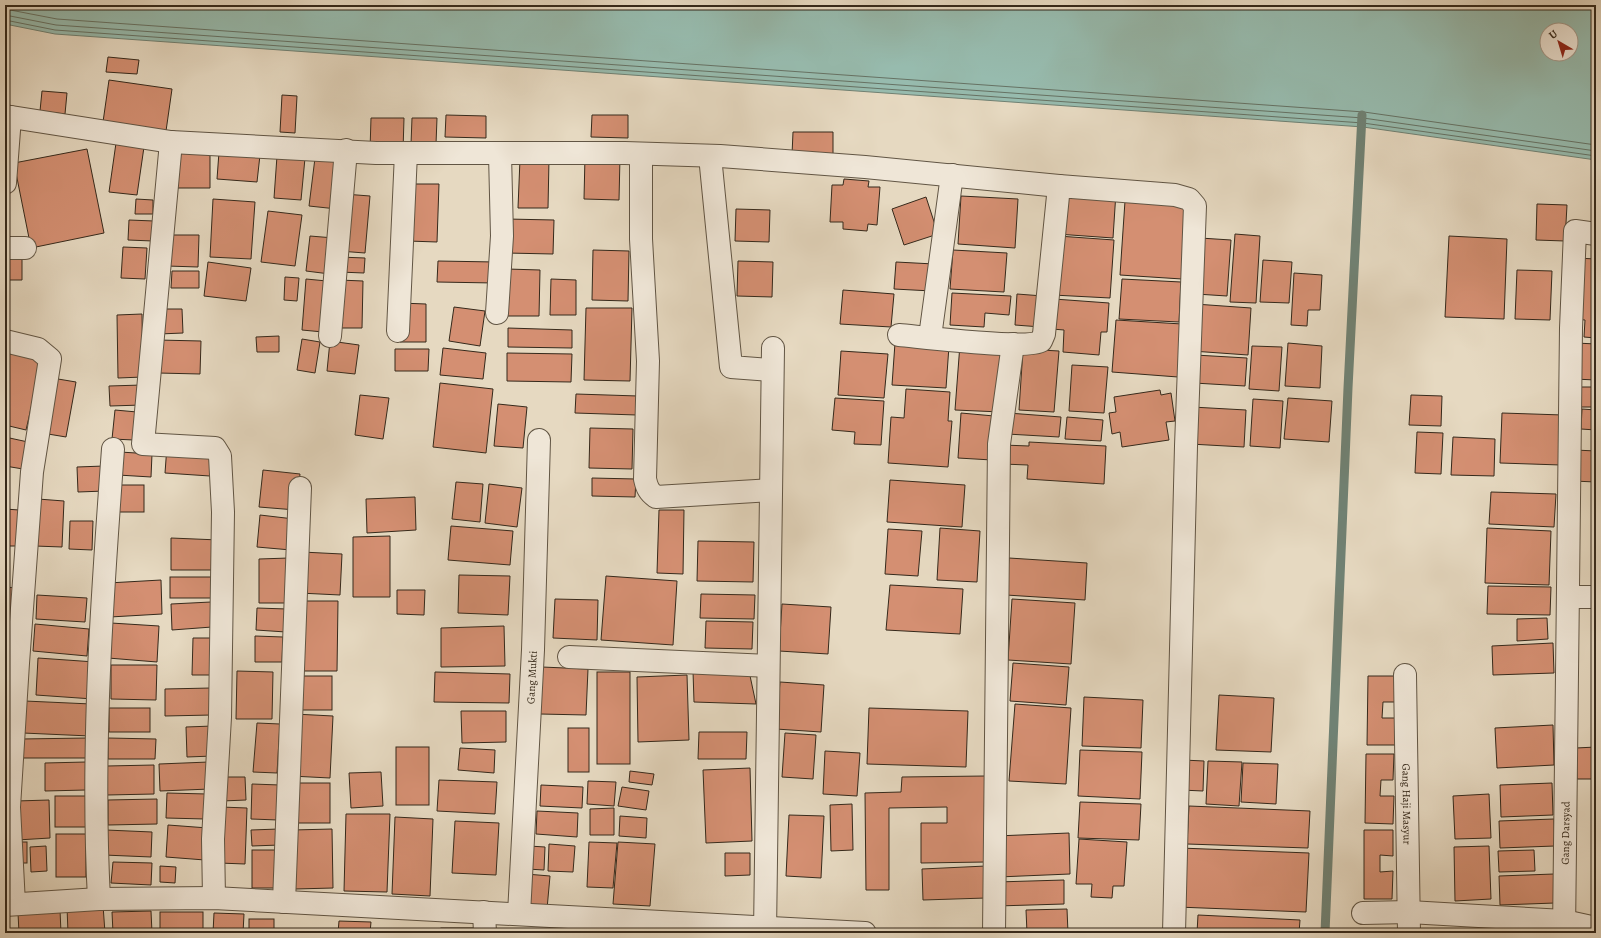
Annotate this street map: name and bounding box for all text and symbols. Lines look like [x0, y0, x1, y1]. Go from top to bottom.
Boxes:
north arrow [1539, 22, 1579, 62]
text: U [1546, 26, 1561, 43]
street label: Gang Mukti [523, 650, 540, 704]
street label: Gang Haji Masyur [1399, 763, 1415, 845]
street label: Gang Darsyad [1557, 801, 1573, 865]

